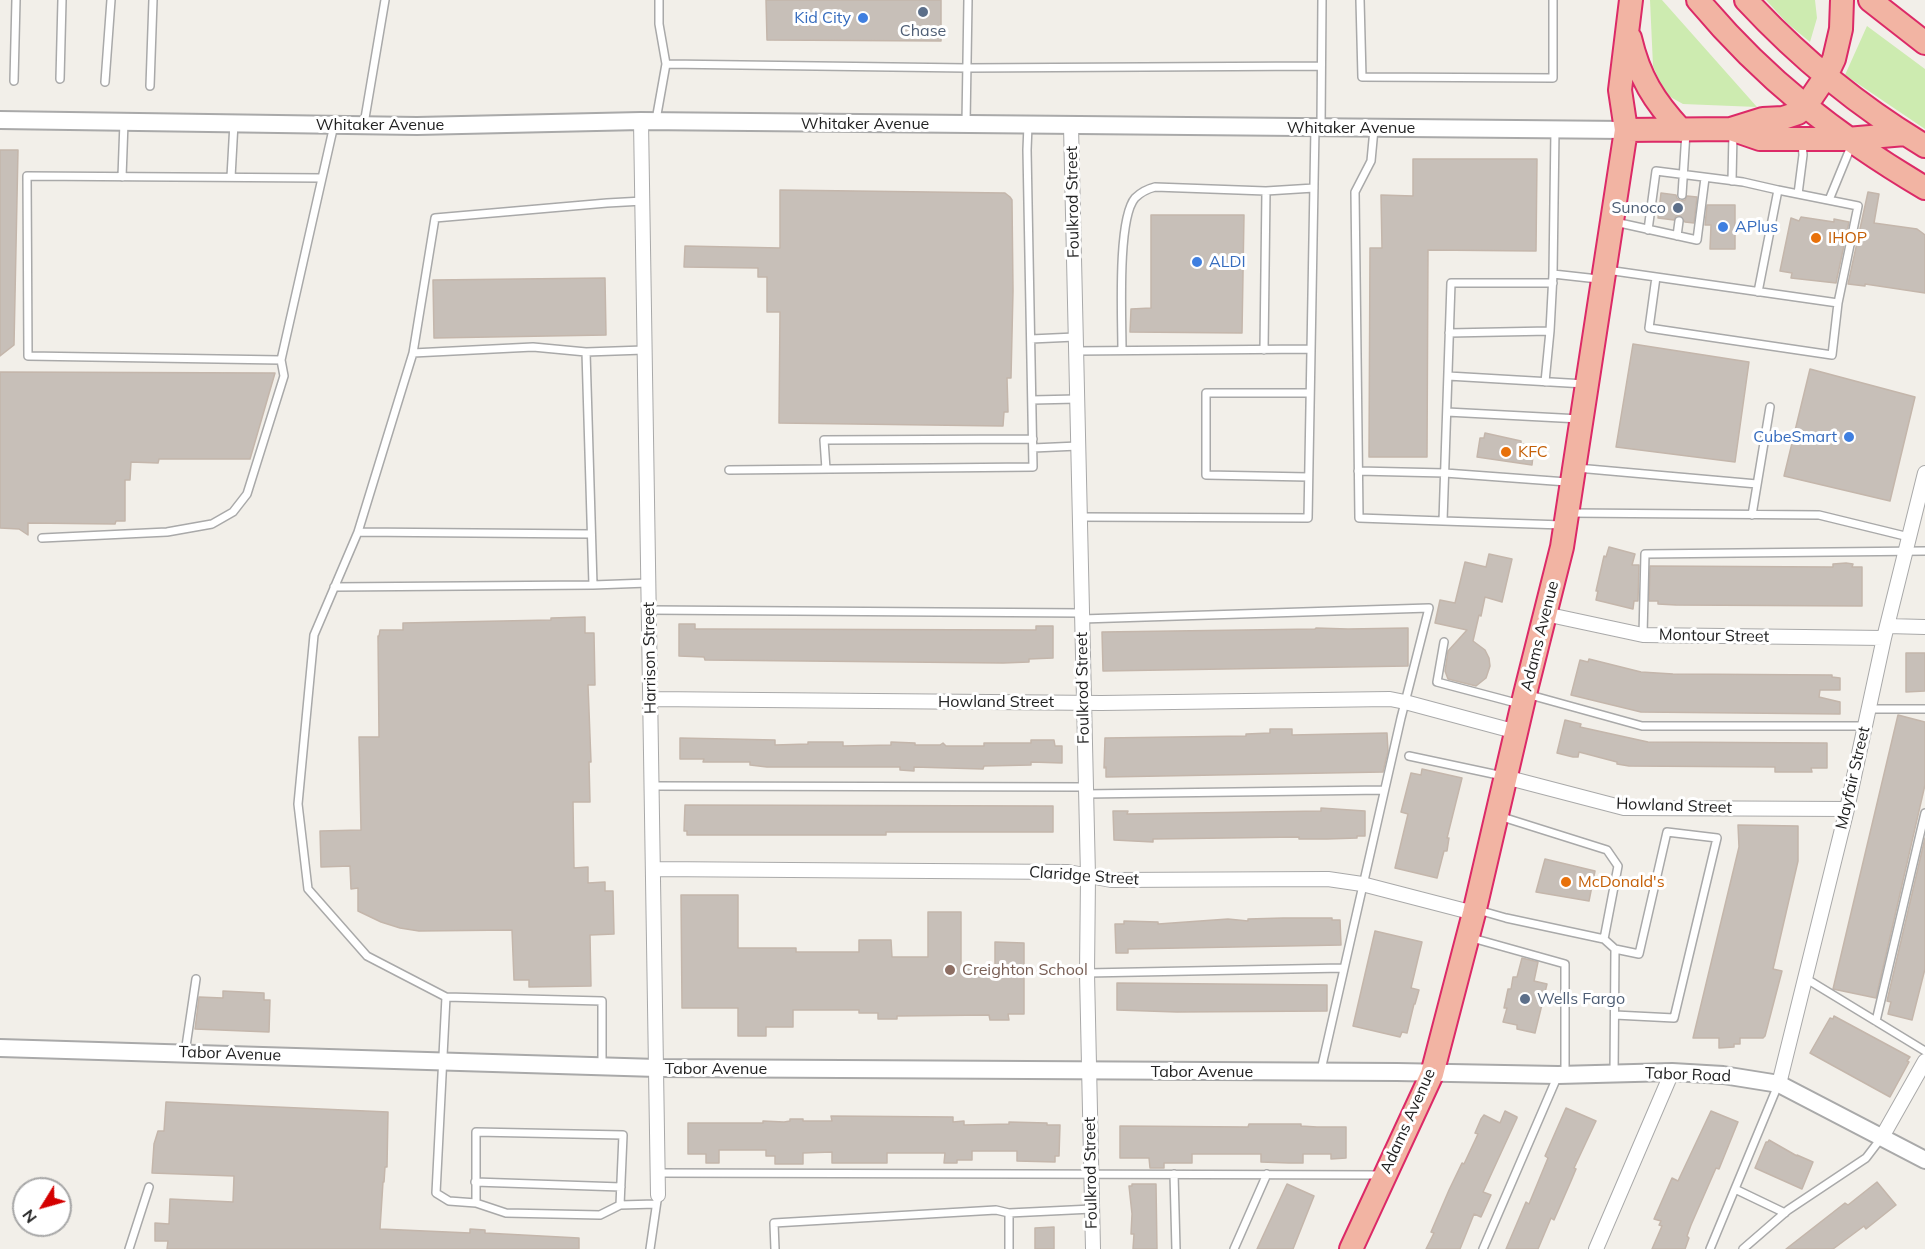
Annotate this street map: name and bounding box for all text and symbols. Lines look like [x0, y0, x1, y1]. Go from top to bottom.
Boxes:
marker: Chase [916, 5, 930, 19]
place label: Kid City [794, 8, 851, 28]
marker: Kid City [856, 11, 870, 25]
place label: Chase [900, 21, 946, 41]
street label: Whitaker Avenue [801, 114, 929, 134]
street label: Whitaker Avenue [316, 115, 444, 135]
street label: Whitaker Avenue [1287, 118, 1415, 138]
street label: Foulkrod Street [1062, 146, 1084, 258]
place label: Sunoco [1611, 198, 1666, 218]
marker: Sunoco [1671, 201, 1685, 215]
place label: APlus [1735, 217, 1778, 237]
marker: APlus [1716, 220, 1730, 234]
place label: IHOP [1828, 228, 1867, 248]
marker: IHOP [1809, 231, 1823, 245]
place label: ALDI [1209, 252, 1246, 272]
marker: ALDI [1190, 255, 1204, 269]
place label: CubeSmart [1753, 427, 1837, 447]
marker: CubeSmart [1842, 430, 1856, 444]
place label: KFC [1518, 442, 1548, 462]
marker: KFC [1499, 445, 1513, 459]
street label: Adams Avenue [1517, 579, 1563, 693]
street label: Harrison Street [639, 602, 661, 714]
street label: Montour Street [1659, 625, 1769, 647]
street label: Foulkrod Street [1072, 632, 1094, 744]
street label: Howland Street [938, 692, 1054, 712]
street label: Mayfair Street [1832, 725, 1874, 831]
street label: Howland Street [1616, 794, 1732, 818]
street label: Claridge Street [1028, 863, 1140, 889]
place label: McDonald's [1578, 872, 1665, 892]
marker: McDonald's [1559, 875, 1573, 889]
place label: Creighton School [962, 960, 1088, 980]
marker: Creighton School [943, 963, 957, 977]
place label: Wells Fargo [1537, 989, 1625, 1009]
marker: Wells Fargo [1518, 992, 1532, 1006]
street label: Tabor Avenue [178, 1043, 282, 1065]
street label: Tabor Avenue [665, 1059, 767, 1079]
street label: Tabor Avenue [1151, 1062, 1253, 1082]
street label: Tabor Road [1645, 1064, 1731, 1086]
street label: Adams Avenue [1376, 1066, 1440, 1176]
street label: Foulkrod Street [1080, 1117, 1102, 1229]
north arrow [12, 1177, 72, 1237]
text: N [18, 1206, 41, 1227]

